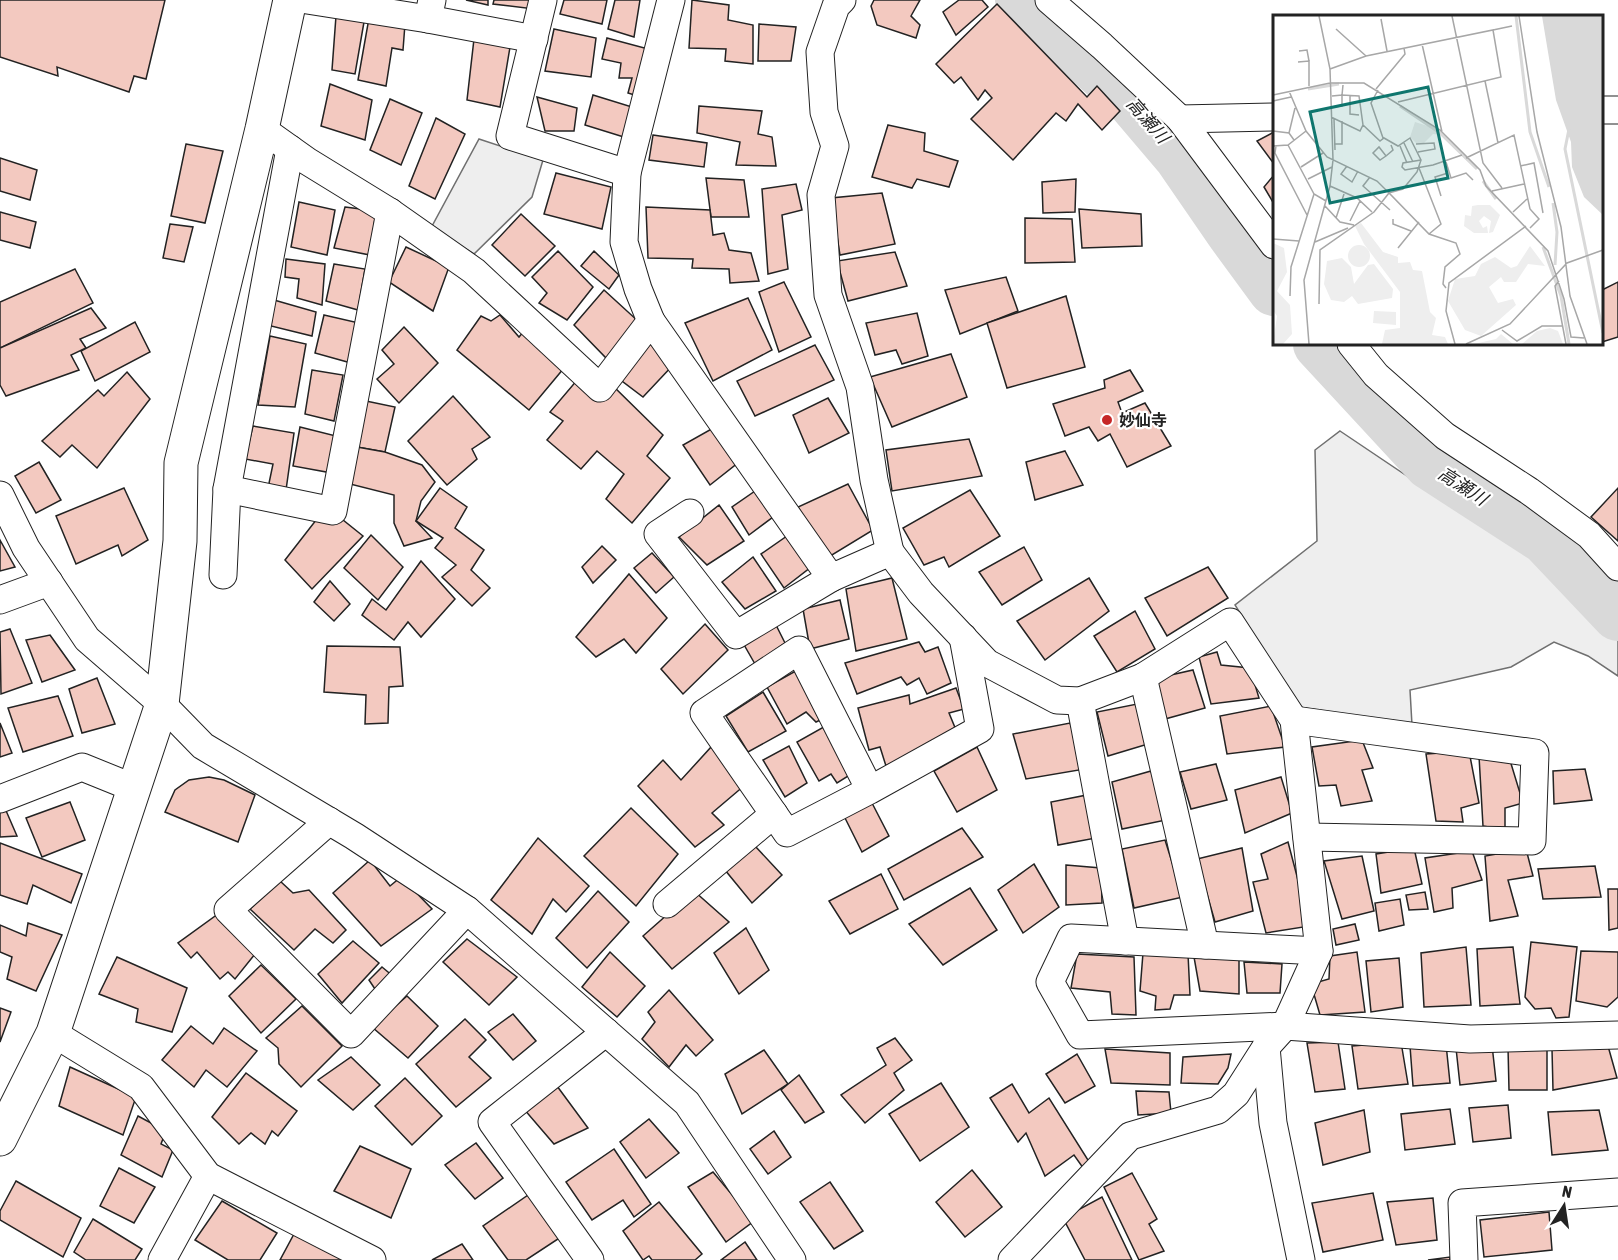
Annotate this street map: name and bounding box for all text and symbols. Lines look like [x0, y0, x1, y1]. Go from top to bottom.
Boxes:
inset map [1273, 15, 1603, 345]
water label: 高瀬川 [1122, 93, 1175, 149]
place label: 妙仙寺 [1119, 411, 1167, 429]
marker: 妙仙寺 [1100, 413, 1114, 427]
water label: 高瀬川 [1435, 462, 1493, 511]
north arrow [1534, 1176, 1594, 1236]
text: N [1561, 1182, 1574, 1201]

